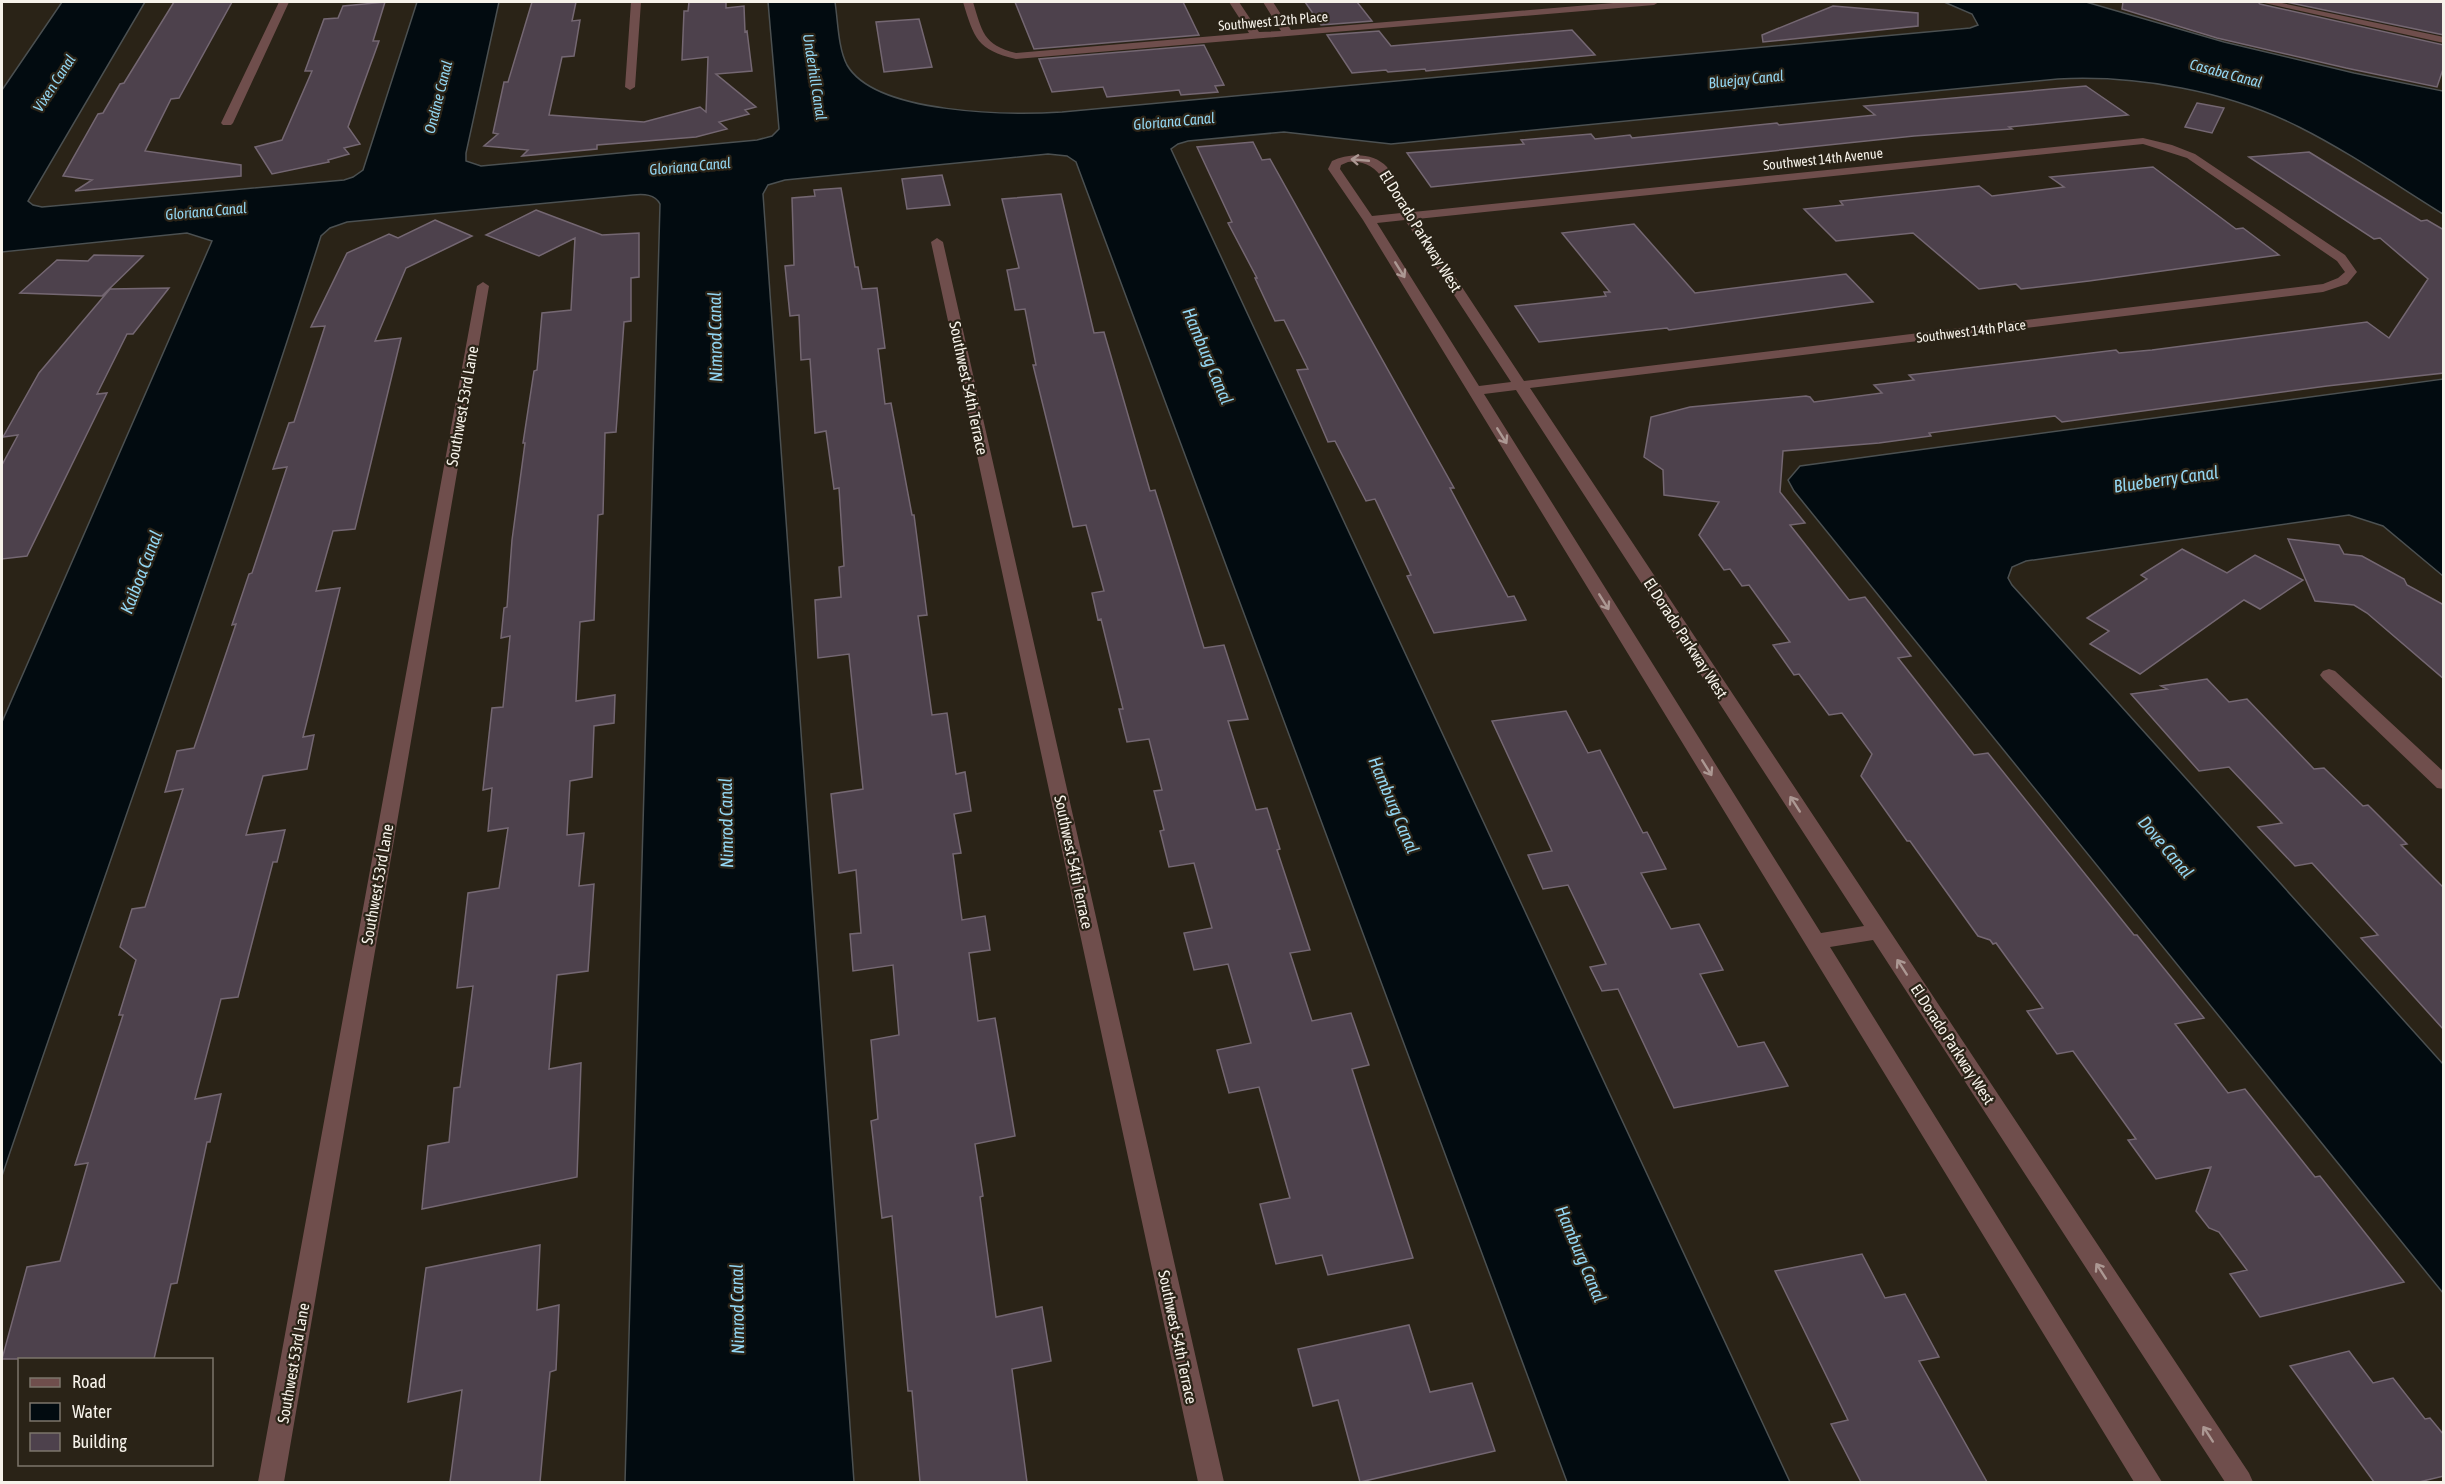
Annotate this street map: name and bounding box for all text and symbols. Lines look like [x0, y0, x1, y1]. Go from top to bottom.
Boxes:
street label: Southwest 12th Place [1217, 8, 1329, 34]
water label: Underhill Canal [800, 33, 830, 121]
water label: Vixen Canal [29, 51, 79, 115]
water label: Casaba Canal [2188, 55, 2264, 91]
water label: Ondine Canal [421, 59, 455, 135]
water label: Bluejay Canal [1707, 67, 1785, 91]
water label: Gloriana Canal [1132, 109, 1216, 133]
street label: Southwest 14th Avenue [1762, 145, 1884, 173]
water label: Gloriana Canal [648, 154, 732, 178]
one-way arrow [1350, 154, 1370, 165]
street label: El Dorado Parkway West [1375, 167, 1466, 296]
water label: Gloriana Canal [164, 199, 248, 223]
one-way arrow [1394, 261, 1406, 278]
water label: Nimrod Canal [704, 292, 726, 382]
water label: Hamburg Canal [1178, 304, 1238, 408]
street label: Southwest 14th Place [1915, 316, 2027, 346]
street label: Southwest 54th Terrace [946, 320, 992, 456]
street label: Southwest 53rd Lane [443, 345, 481, 467]
one-way arrow [1496, 427, 1508, 444]
water label: Blueberry Canal [2112, 461, 2220, 497]
water label: Kaiboa Canal [116, 528, 166, 616]
street label: El Dorado Parkway West [1640, 574, 1732, 702]
one-way arrow [1599, 593, 1611, 610]
water label: Hamburg Canal [1364, 753, 1424, 857]
one-way arrow [1701, 759, 1713, 776]
water label: Nimrod Canal [715, 778, 737, 868]
street label: Southwest 54th Terrace [1051, 794, 1097, 930]
one-way arrow [1789, 796, 1801, 813]
water label: Dove Canal [2134, 812, 2198, 882]
street label: Southwest 53rd Lane [358, 823, 396, 945]
one-way arrow [1896, 959, 1908, 976]
street label: El Dorado Parkway West [1907, 980, 1999, 1108]
water label: Hamburg Canal [1551, 1202, 1611, 1306]
one-way arrow [2095, 1263, 2107, 1279]
water label: Nimrod Canal [726, 1264, 748, 1354]
street label: Southwest 54th Terrace [1155, 1269, 1201, 1405]
street label: Southwest 53rd Lane [274, 1302, 312, 1424]
legend [18, 1358, 213, 1466]
text: Road [72, 1371, 106, 1392]
text: Water [72, 1401, 112, 1422]
one-way arrow [2202, 1426, 2214, 1442]
text: Building [72, 1431, 127, 1452]

